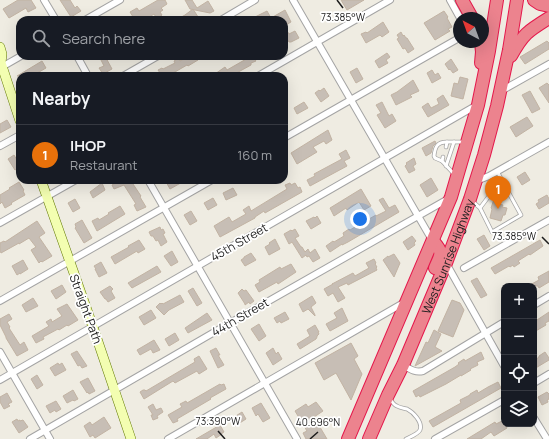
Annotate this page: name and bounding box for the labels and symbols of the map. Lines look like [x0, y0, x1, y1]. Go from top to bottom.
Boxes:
text: 73.385°W [321, 10, 366, 24]
north arrow [453, 12, 489, 48]
pin: 1 [485, 176, 511, 209]
street label: West Sunrise Highway [417, 196, 478, 316]
your location [350, 209, 370, 229]
street label: 45th Street [207, 219, 271, 265]
text: 73.385°W [492, 229, 537, 243]
street label: Straight Path [66, 272, 106, 346]
street label: 44th Street [208, 294, 272, 340]
text: 73.390°W [196, 414, 241, 428]
text: 40.696°N [296, 415, 340, 429]

